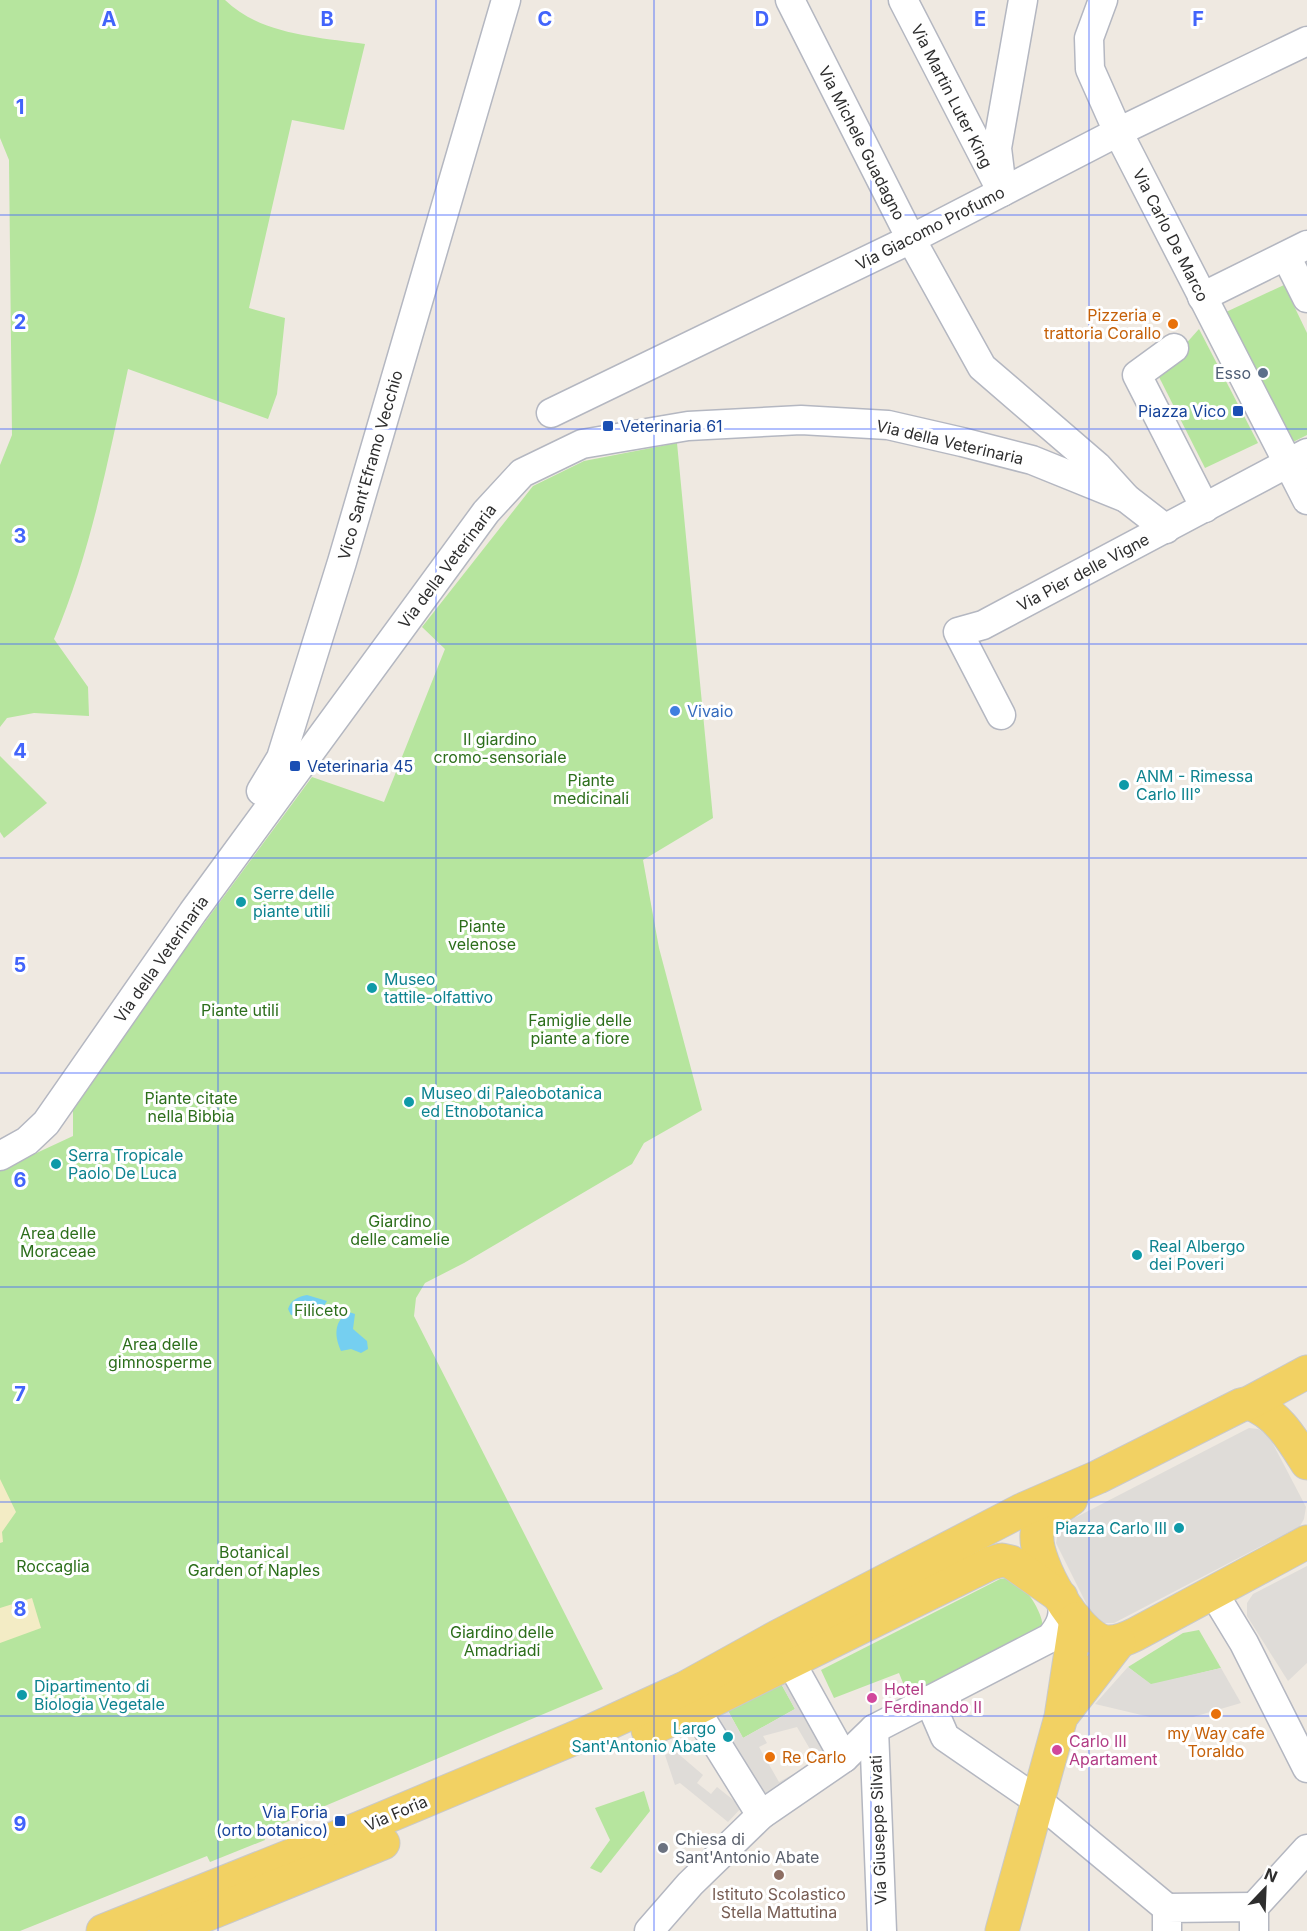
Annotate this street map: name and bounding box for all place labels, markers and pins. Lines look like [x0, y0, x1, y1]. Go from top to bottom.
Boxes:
place label: Pizzeria e trattoria Corallo [1044, 305, 1161, 343]
marker: Pizzeria e trattoria Corallo [1166, 317, 1180, 331]
place label: Esso [1215, 363, 1251, 383]
marker: Esso [1256, 366, 1270, 380]
place label: Piazza Vico [1138, 401, 1226, 421]
marker: Piazza Vico [1231, 404, 1245, 418]
place label: Veterinaria 61 [620, 416, 723, 436]
marker: Veterinaria 61 [601, 419, 615, 433]
place label: Vivaio [687, 701, 733, 721]
marker: Vivaio [668, 704, 682, 718]
place label: Veterinaria 45 [307, 756, 413, 776]
marker: Veterinaria 45 [288, 759, 302, 773]
place label: ANM - Rimessa Carlo III° [1136, 766, 1253, 804]
marker: ANM - Rimessa Carlo III° [1117, 778, 1131, 792]
place label: Serre delle piante utili [253, 883, 335, 921]
marker: Serre delle piante utili [234, 895, 248, 909]
place label: Museo tattile-olfattivo [384, 969, 493, 1007]
marker: Museo tattile-olfattivo [365, 981, 379, 995]
place label: Museo di Paleobotanica ed Etnobotanica [421, 1083, 602, 1121]
marker: Museo di Paleobotanica ed Etnobotanica [402, 1095, 416, 1109]
place label: Serra Tropicale Paolo De Luca [68, 1145, 183, 1183]
marker: Serra Tropicale Paolo De Luca [49, 1157, 63, 1171]
place label: Real Albergo dei Poveri [1149, 1236, 1245, 1274]
marker: Real Albergo dei Poveri [1130, 1248, 1144, 1262]
place label: Piazza Carlo III [1055, 1518, 1167, 1538]
marker: Piazza Carlo III [1172, 1521, 1186, 1535]
place label: Dipartimento di Biologia Vegetale [34, 1676, 165, 1714]
place label: Hotel Ferdinando II [884, 1679, 982, 1717]
marker: Dipartimento di Biologia Vegetale [15, 1688, 29, 1702]
marker: Hotel Ferdinando II [865, 1691, 879, 1705]
marker: my Way cafe Toraldo [1209, 1707, 1223, 1721]
place label: Largo Sant'Antonio Abate [572, 1718, 716, 1756]
place label: my Way cafe Toraldo [1167, 1723, 1265, 1761]
marker: Largo Sant'Antonio Abate [721, 1730, 735, 1744]
place label: Carlo III Apartament [1069, 1731, 1158, 1769]
marker: Carlo III Apartament [1050, 1743, 1064, 1757]
place label: Re Carlo [782, 1747, 846, 1767]
marker: Re Carlo [763, 1750, 777, 1764]
place label: Via Foria (orto botanico) [216, 1802, 328, 1840]
marker: Via Foria (orto botanico) [333, 1814, 347, 1828]
place label: Chiesa di Sant'Antonio Abate [675, 1829, 819, 1867]
marker: Chiesa di Sant'Antonio Abate [656, 1841, 670, 1855]
marker: Istituto Scolastico Stella Mattutina [772, 1868, 786, 1882]
place label: Istituto Scolastico Stella Mattutina [712, 1884, 846, 1922]

